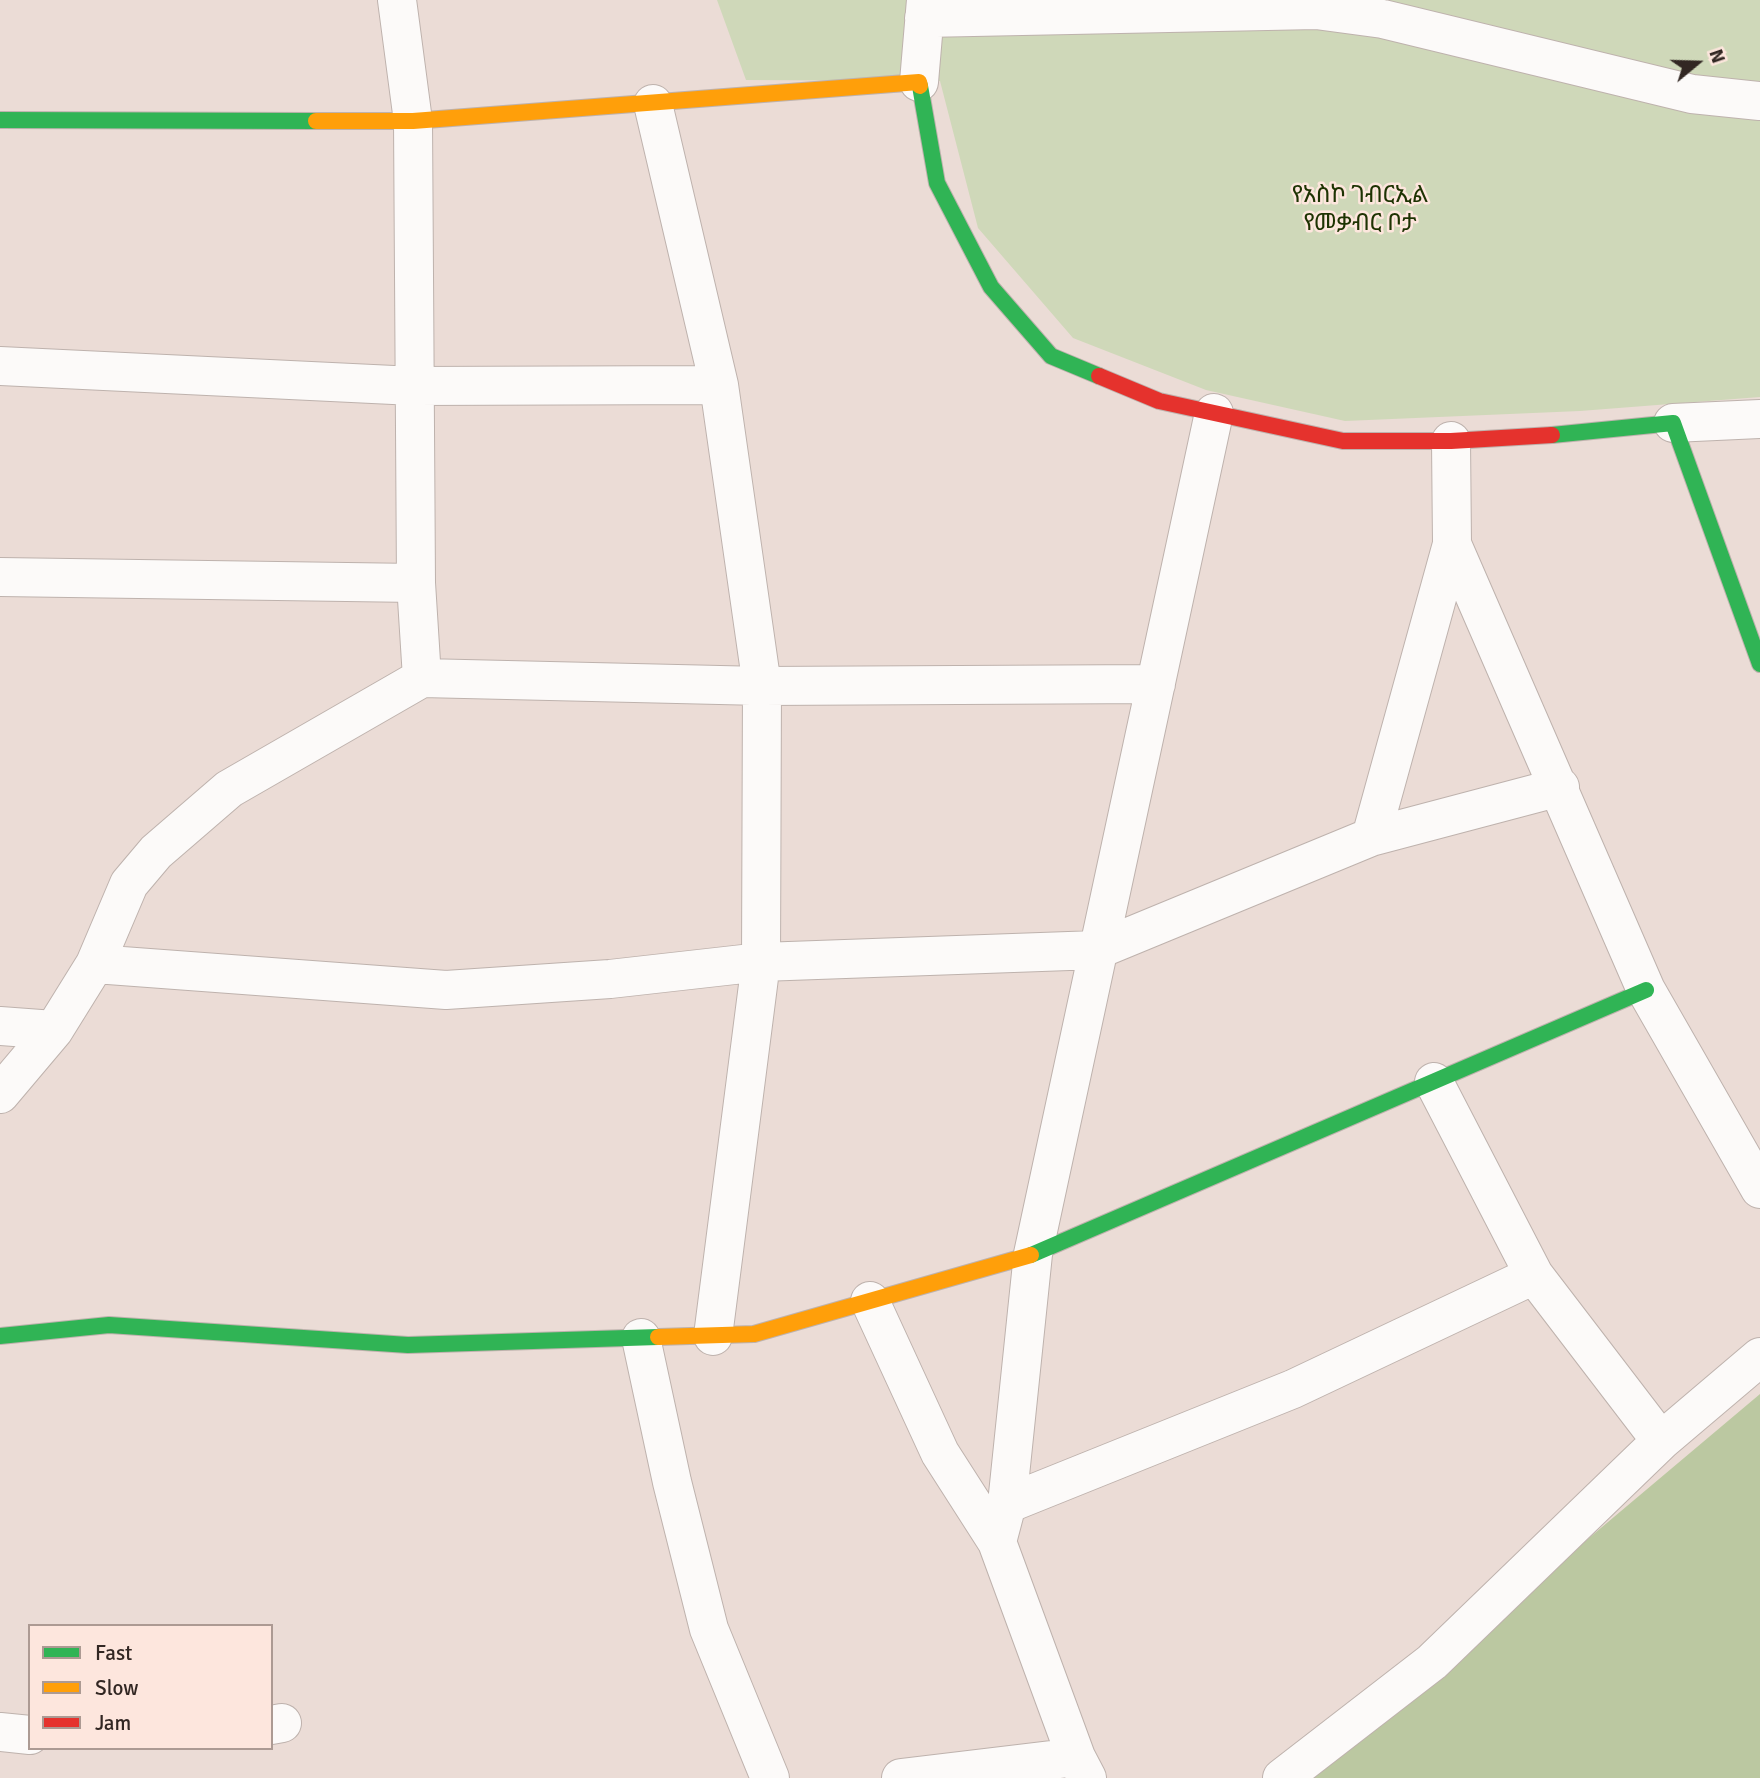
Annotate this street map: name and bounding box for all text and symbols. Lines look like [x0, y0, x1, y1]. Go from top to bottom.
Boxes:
north arrow [1662, 28, 1732, 98]
text: N [1703, 46, 1730, 66]
park label: የአስኮ ገብርኢል የመቃብር ቦታ [1292, 182, 1428, 238]
legend [28, 1624, 273, 1750]
text: Fast [95, 1640, 132, 1666]
text: Slow [95, 1675, 139, 1701]
text: Jam [95, 1710, 131, 1736]

